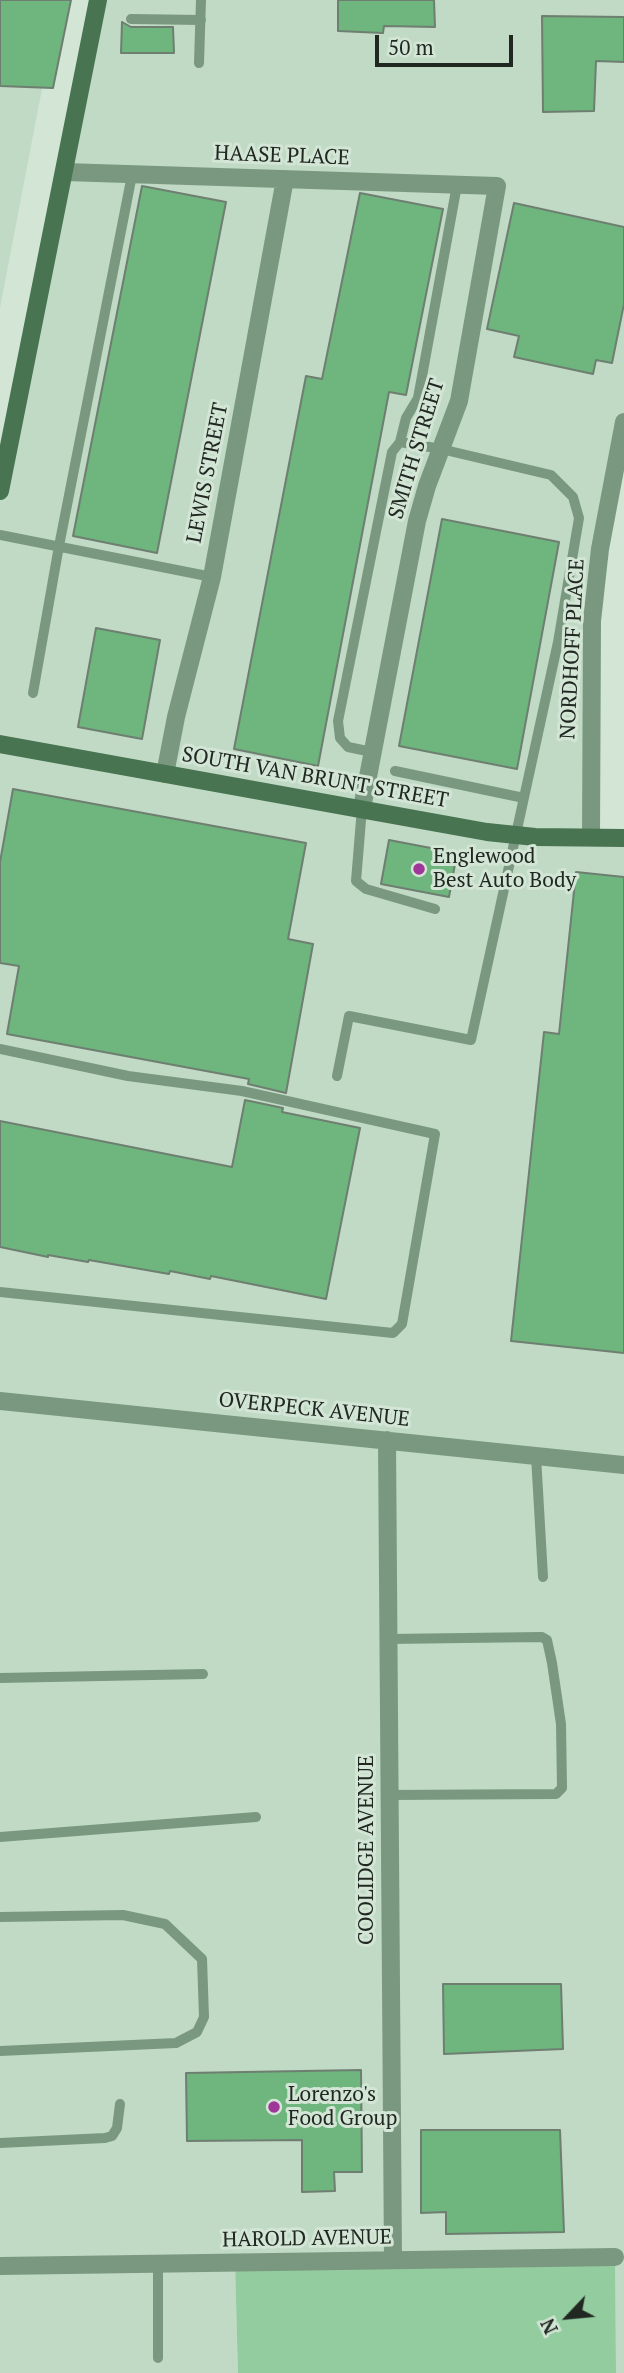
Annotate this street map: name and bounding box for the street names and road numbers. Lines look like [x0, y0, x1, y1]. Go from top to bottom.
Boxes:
street label: HAASE PLACE [214, 141, 350, 171]
street label: SMITH STREET [384, 376, 450, 522]
street label: LEWIS STREET [182, 401, 234, 545]
street label: NORDHOFF PLACE [556, 558, 590, 740]
street label: SOUTH VAN BRUNT STREET [180, 742, 450, 814]
street label: OVERPECK AVENUE [217, 1387, 411, 1433]
street label: COOLIDGE AVENUE [354, 1755, 380, 1945]
street label: HAROLD AVENUE [222, 2225, 392, 2253]

